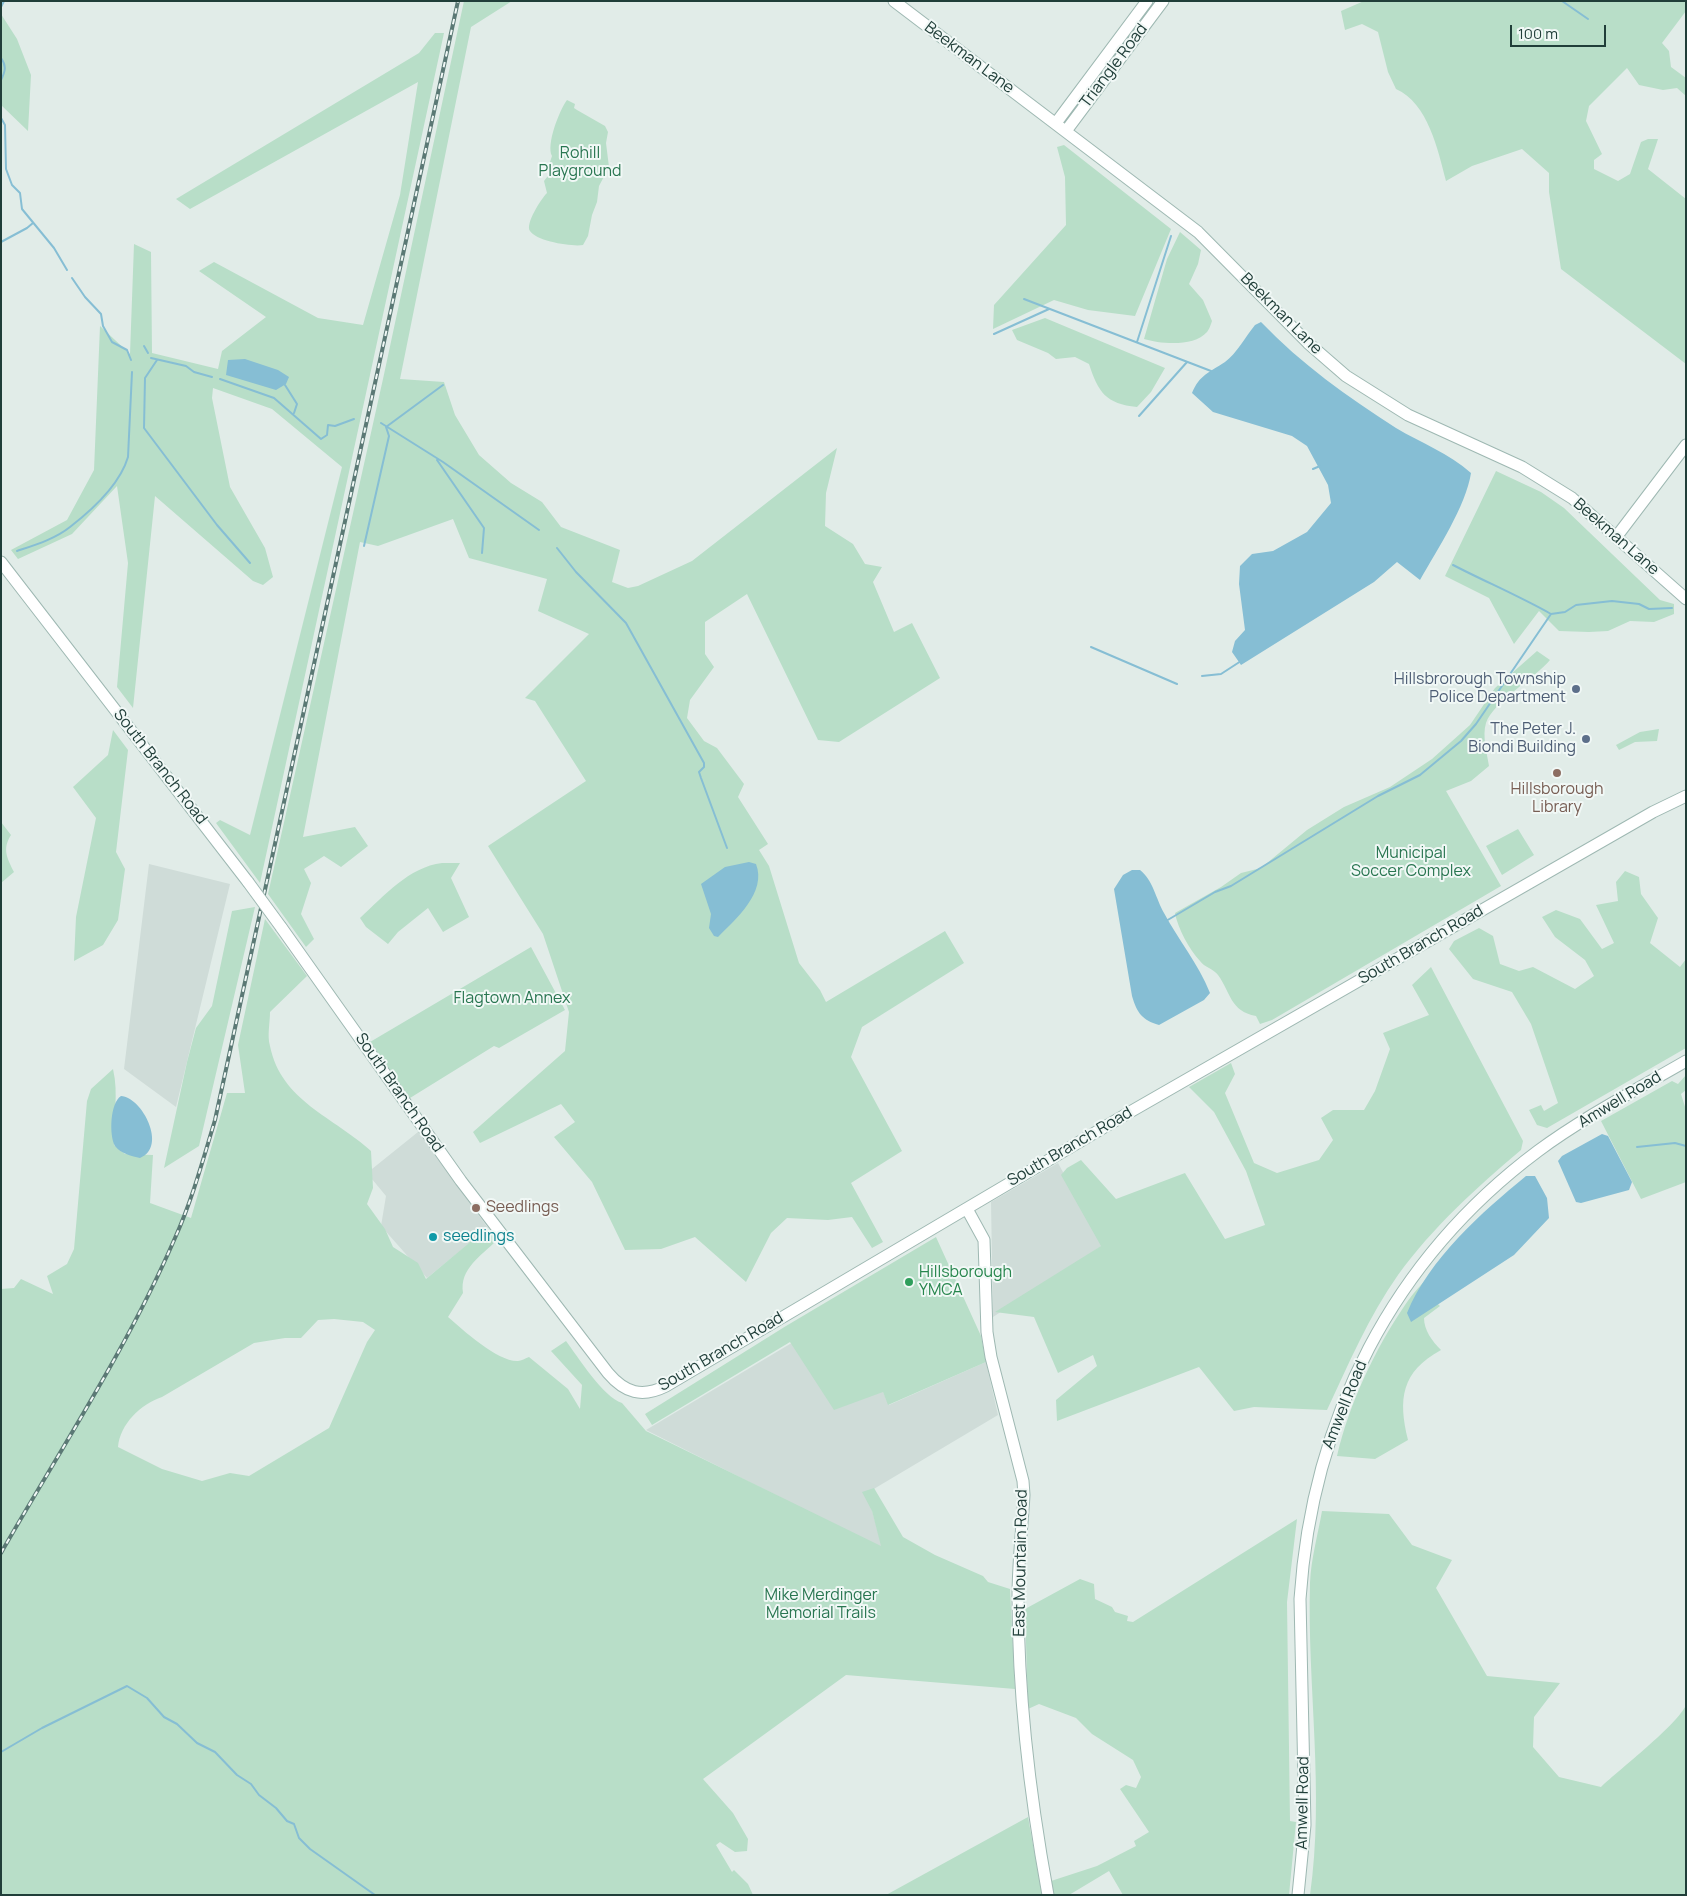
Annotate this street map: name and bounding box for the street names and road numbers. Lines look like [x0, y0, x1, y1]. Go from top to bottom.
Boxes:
street label: Beekman Lane [920, 18, 1018, 98]
street label: Triangle Road [1076, 20, 1152, 112]
street label: Beekman Lane [1236, 269, 1326, 359]
street label: Beekman Lane [1569, 495, 1663, 579]
street label: South Branch Road [109, 706, 211, 828]
street label: South Branch Road [1355, 901, 1487, 989]
street label: South Branch Road [351, 1030, 447, 1156]
street label: Amwell Road [1575, 1068, 1665, 1132]
street label: South Branch Road [1004, 1103, 1136, 1191]
street label: South Branch Road [655, 1308, 787, 1396]
street label: Amwell Road [1319, 1358, 1371, 1452]
street label: East Mountain Road [1010, 1489, 1032, 1637]
street label: Amwell Road [1293, 1756, 1313, 1850]

